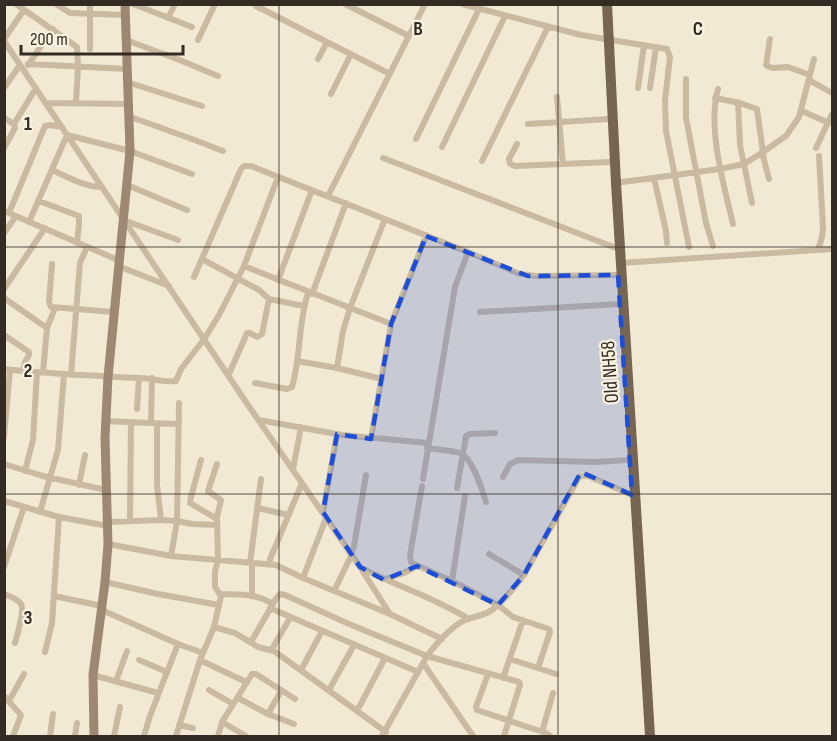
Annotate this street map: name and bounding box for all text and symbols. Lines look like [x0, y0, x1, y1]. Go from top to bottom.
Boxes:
text: B [413, 17, 423, 41]
text: C [693, 17, 703, 41]
scale bar [21, 18, 183, 56]
text: 200 m [30, 29, 68, 50]
text: 1 [24, 112, 32, 136]
street label: Old NH58 [596, 340, 624, 404]
text: 2 [24, 359, 32, 383]
text: 3 [24, 606, 33, 630]

